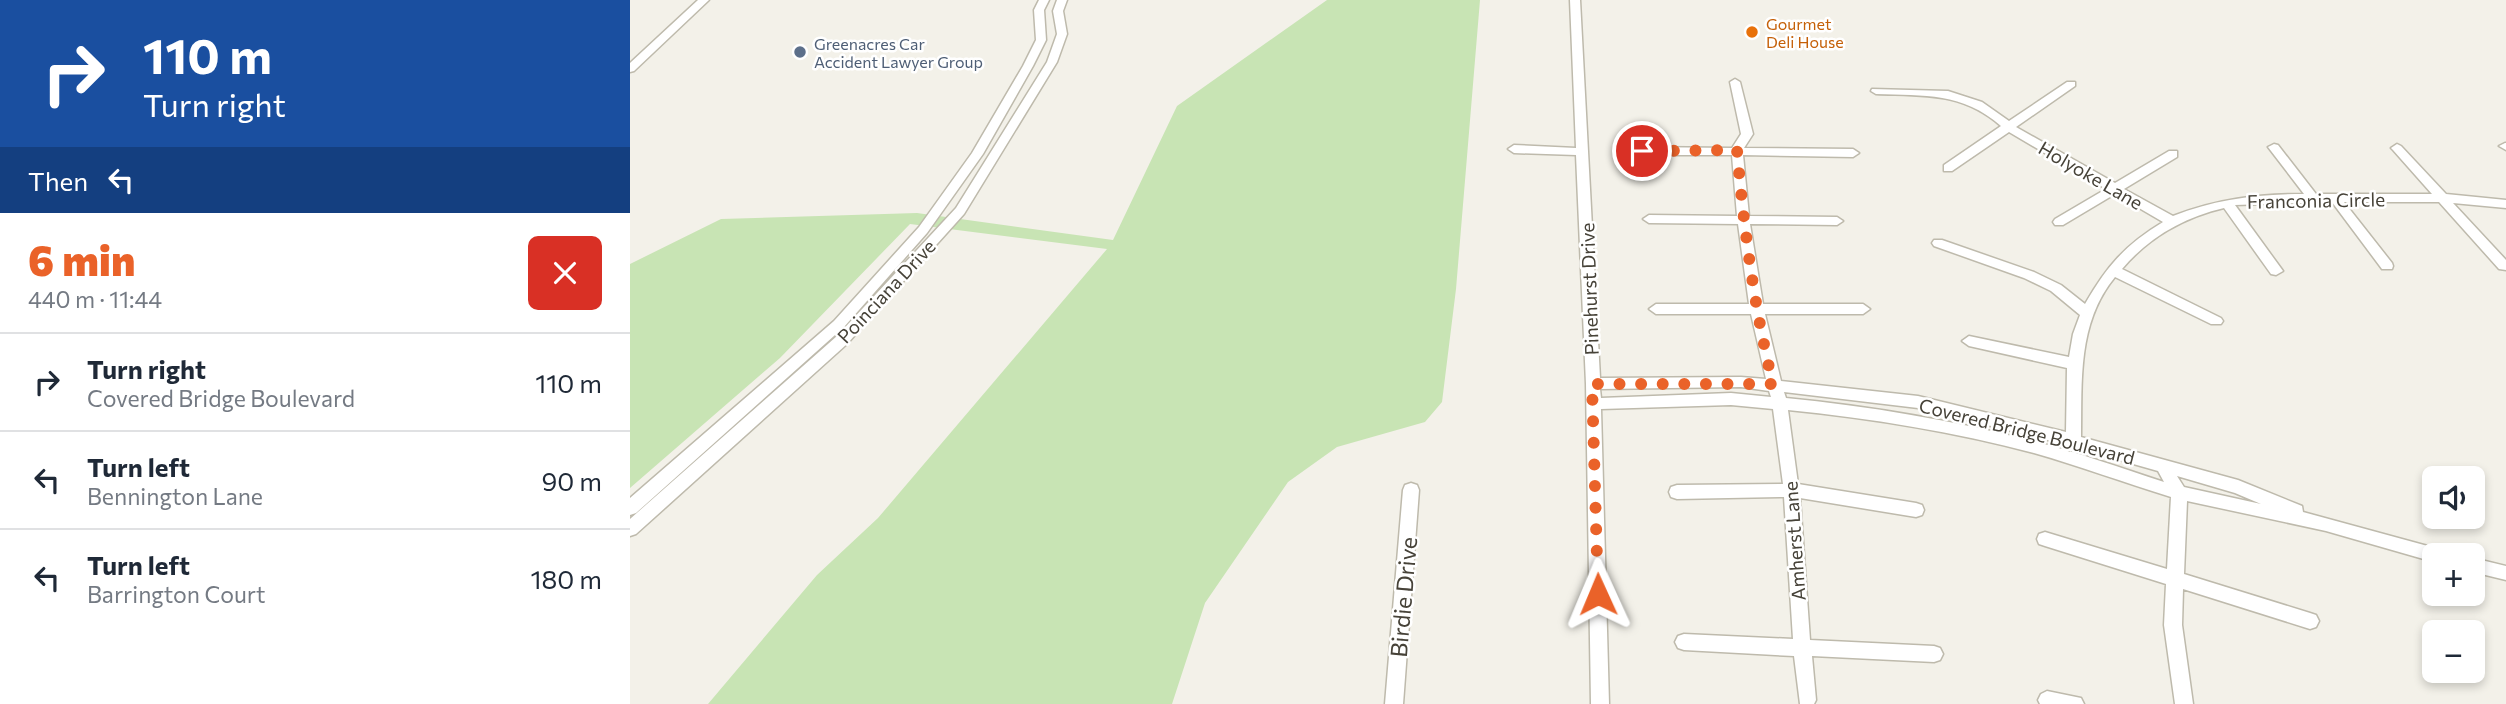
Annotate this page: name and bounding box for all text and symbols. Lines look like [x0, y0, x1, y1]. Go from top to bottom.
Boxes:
place label: Gourmet Deli House [1766, 14, 1844, 51]
text: 110 m [143, 24, 272, 84]
marker: Gourmet Deli House [1744, 24, 1760, 40]
icon: right [28, 28, 119, 119]
place label: Greenacres Car Accident Lawyer Group [814, 34, 983, 71]
marker: Greenacres Car Accident Lawyer Group [792, 44, 808, 60]
text: Turn right [143, 84, 286, 124]
pin [1612, 121, 1672, 181]
icon: arrive [1623, 132, 1661, 170]
street label: Holyoke Lane [2035, 136, 2147, 214]
icon: left [102, 161, 140, 199]
text: Then [28, 165, 88, 196]
street label: Franconia Circle [2247, 187, 2385, 213]
street label: Pinehurst Drive [1575, 222, 1603, 356]
text: 6 min [28, 233, 135, 285]
street label: Poinciana Drive [832, 234, 940, 348]
button: close [528, 236, 602, 310]
text: 440 m · 11:44 [28, 285, 162, 313]
text: Turn right [87, 353, 206, 384]
icon: right [28, 363, 66, 401]
text: 110 m [535, 367, 602, 398]
text: Covered Bridge Boulevard [87, 384, 355, 412]
street label: Covered Bridge Boulevard [1917, 393, 2137, 469]
text: Turn left [87, 451, 190, 482]
icon: left [28, 461, 66, 499]
text: 90 m [542, 465, 602, 496]
map controls [2422, 466, 2485, 683]
button: sound [2422, 466, 2485, 529]
street label: Amherst Lane [1778, 481, 1810, 601]
text: Bennington Lane [87, 482, 263, 510]
street label: Birdie Drive [1384, 536, 1422, 658]
button: + [2422, 543, 2485, 606]
text: Turn left [87, 549, 190, 580]
position arrow [1561, 557, 1635, 631]
icon: left [28, 559, 66, 597]
text: 180 m [530, 563, 602, 594]
text: Barrington Court [87, 580, 265, 608]
button: − [2422, 620, 2485, 683]

